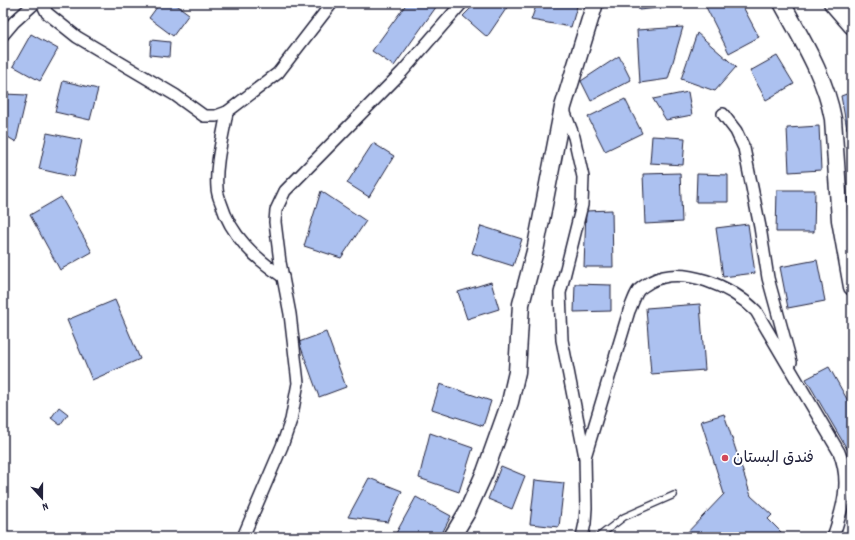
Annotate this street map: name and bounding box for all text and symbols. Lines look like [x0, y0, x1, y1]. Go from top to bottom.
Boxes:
place label: فندق البستان [733, 447, 814, 470]
marker: فندق البستان [720, 453, 730, 463]
north arrow [22, 478, 62, 518]
text: N [39, 497, 50, 514]

